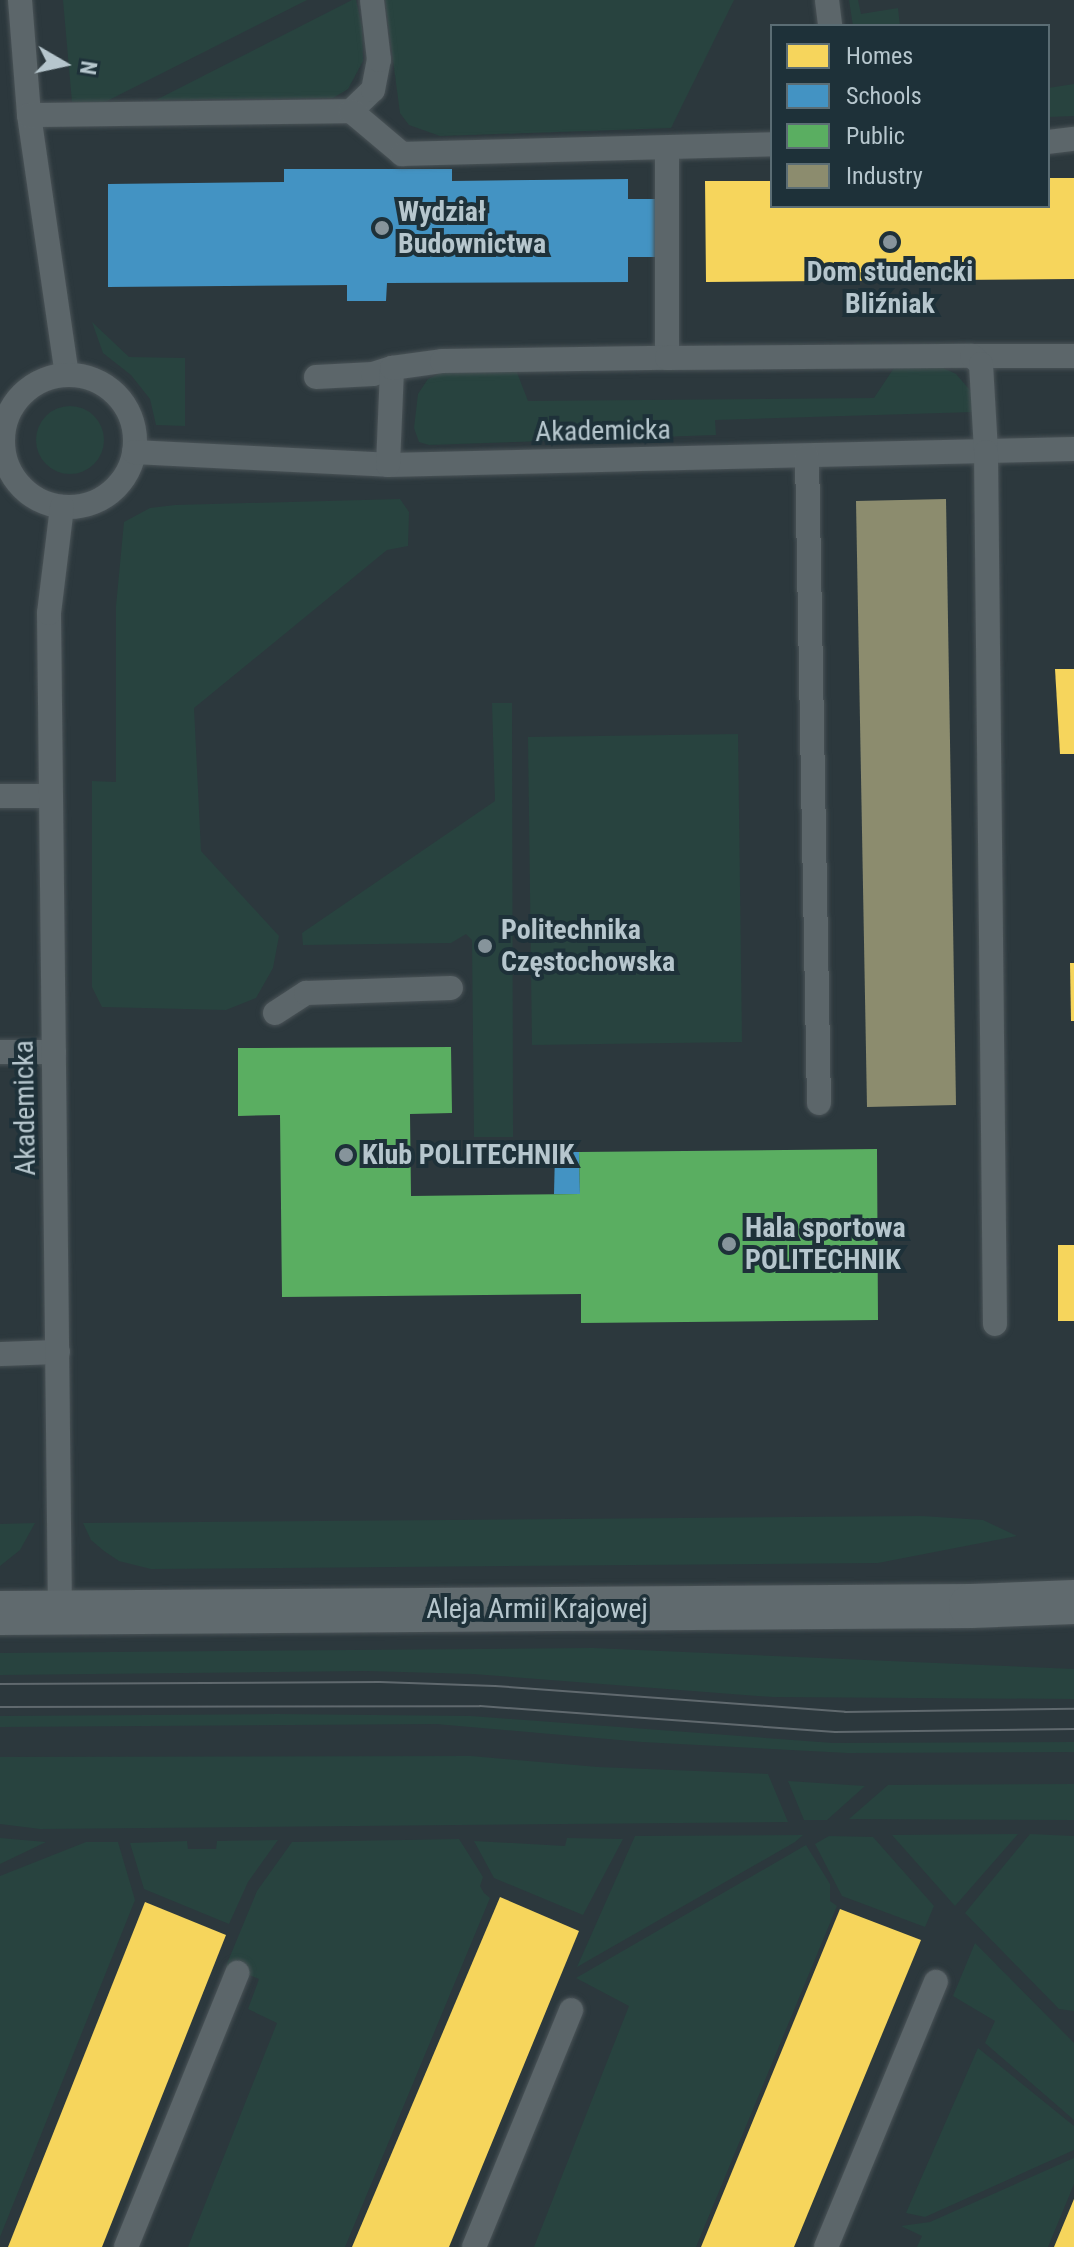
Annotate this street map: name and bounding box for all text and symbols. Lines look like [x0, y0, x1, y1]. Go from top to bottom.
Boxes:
north arrow [24, 24, 104, 104]
legend [770, 24, 1050, 208]
text: Homes [846, 42, 913, 70]
text: N [75, 59, 102, 76]
text: Schools [846, 82, 922, 110]
text: Public [846, 122, 905, 150]
text: Industry [846, 162, 923, 190]
place label: Wydział Budownictwa [398, 195, 546, 261]
marker: Wydział Budownictwa [373, 219, 391, 237]
marker: Dom studencki Bliźniak [881, 233, 899, 251]
place label: Dom studencki Bliźniak [807, 255, 973, 321]
street label: Akademicka [535, 413, 671, 449]
place label: Politechnika Częstochowska [501, 913, 675, 979]
marker: Politechnika Częstochowska [476, 937, 494, 955]
street label: Akademicka [7, 1040, 43, 1176]
place label: Klub POLITECHNIK [362, 1138, 574, 1172]
marker: Klub POLITECHNIK [337, 1146, 355, 1164]
place label: Hala sportowa POLITECHNIK [745, 1211, 906, 1277]
marker: Hala sportowa POLITECHNIK [720, 1235, 738, 1253]
street label: Aleja Armii Krajowej [426, 1592, 648, 1626]

